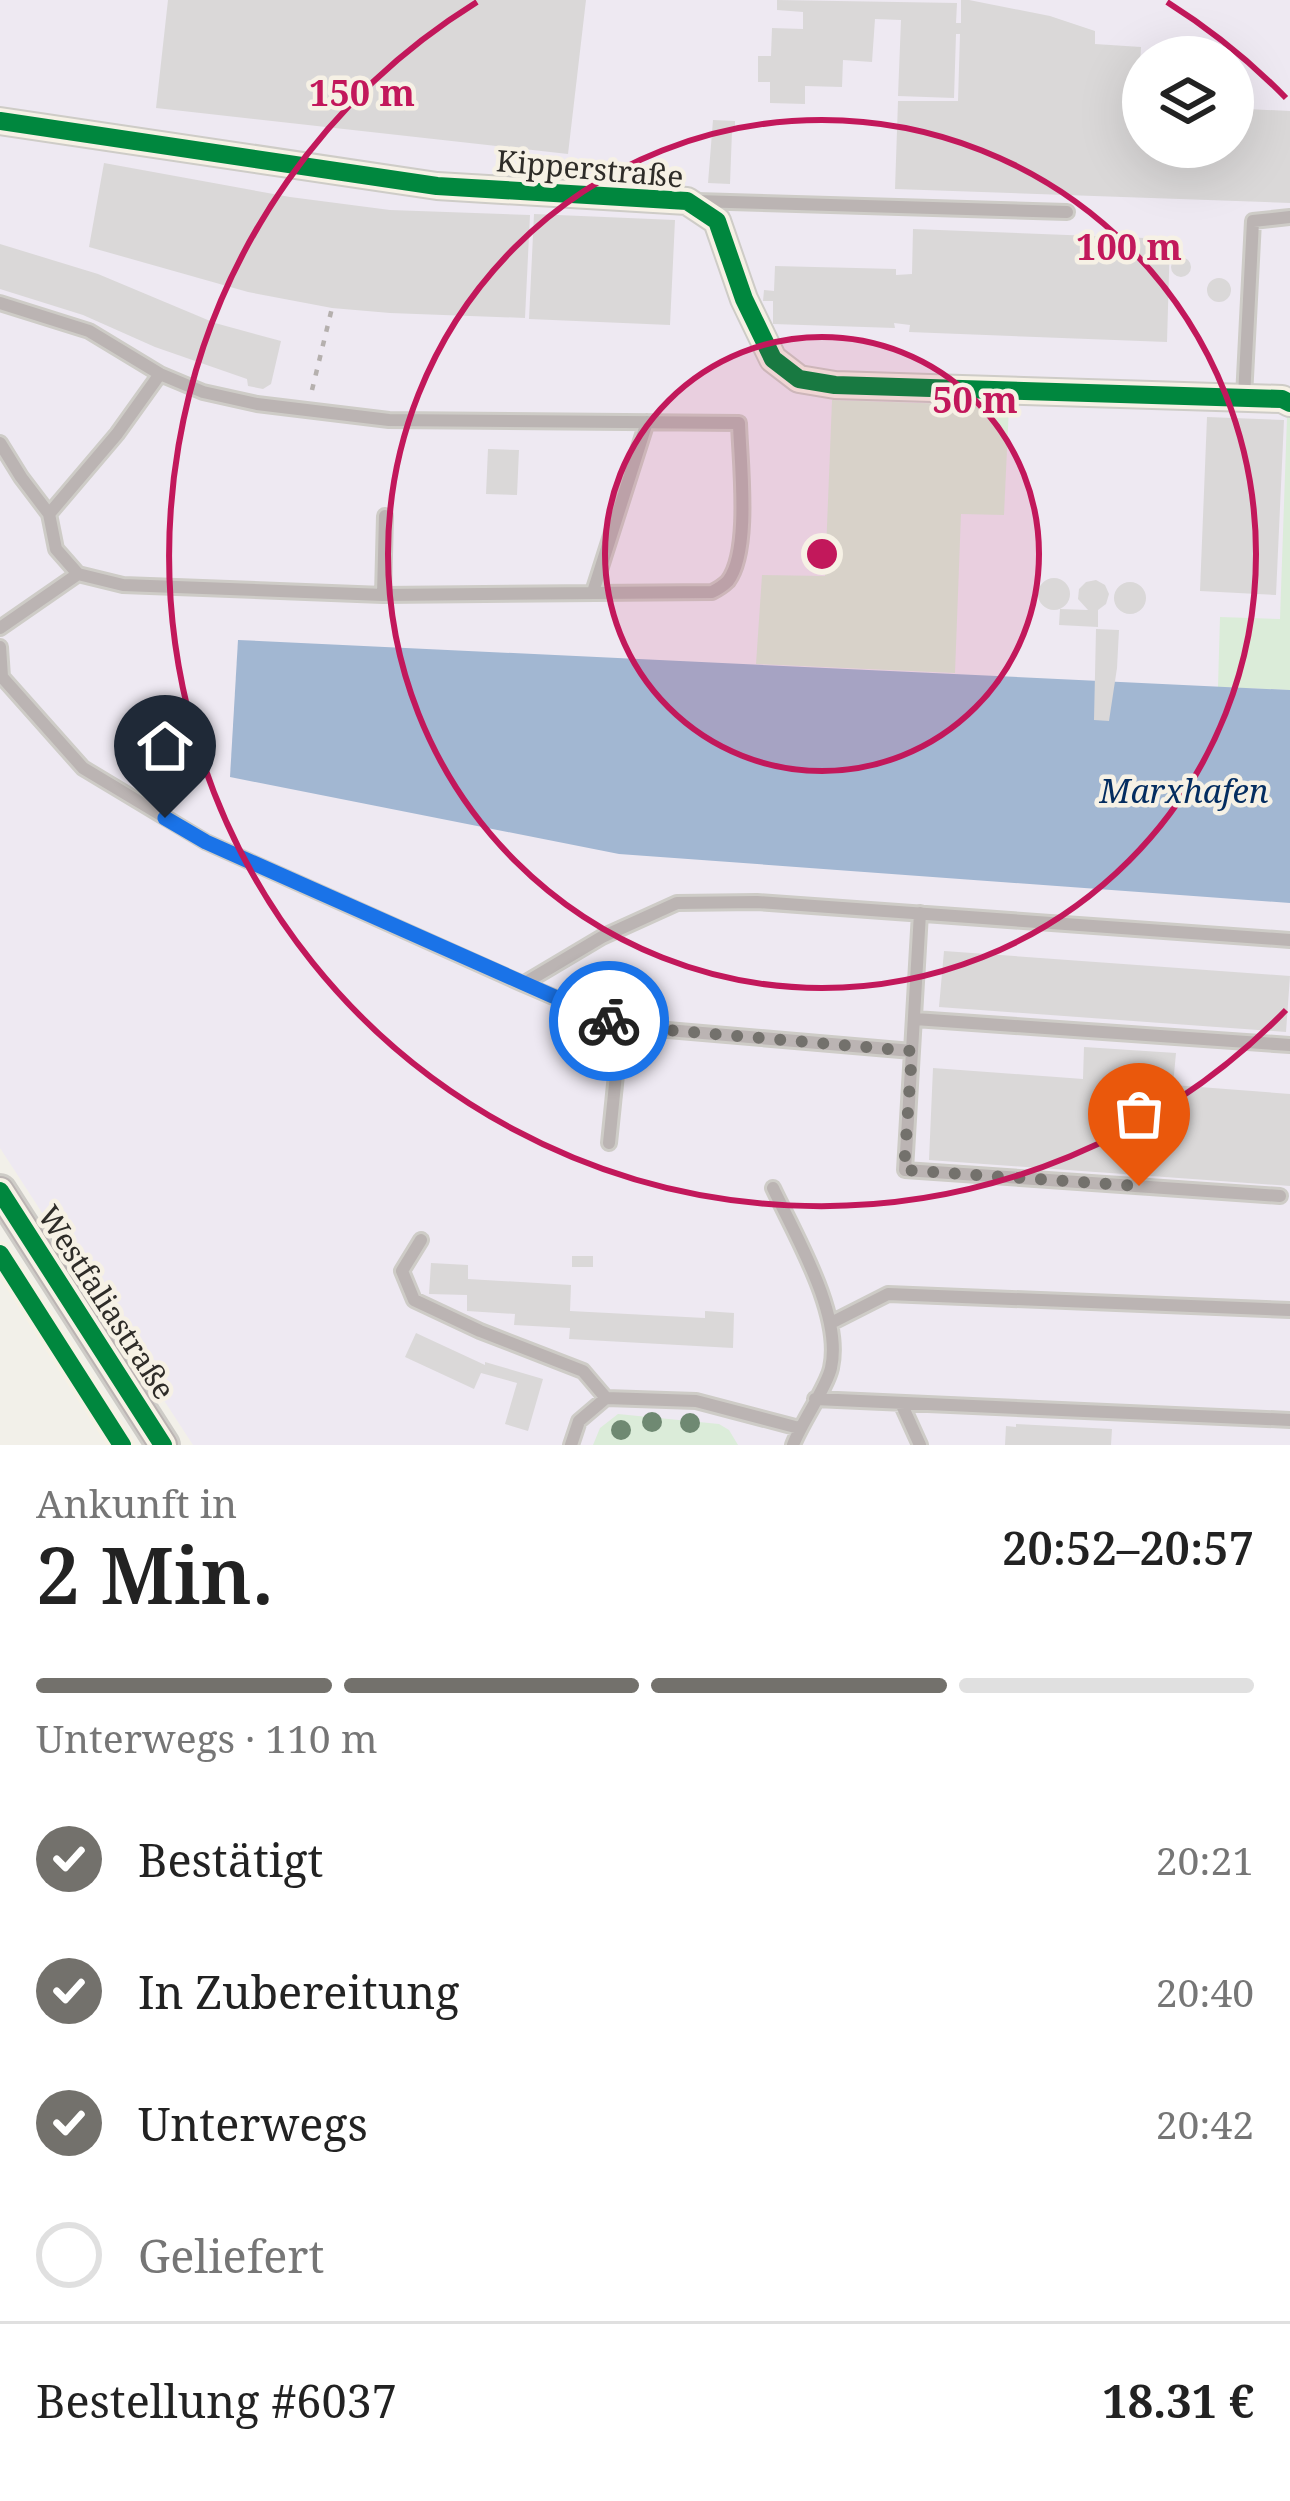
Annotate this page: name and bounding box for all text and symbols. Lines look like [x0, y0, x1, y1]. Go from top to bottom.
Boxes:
map controls [1122, 36, 1254, 168]
button: layers [1122, 36, 1254, 168]
text: 150 m [309, 68, 415, 117]
street label: Kipperstraße [495, 139, 685, 197]
text: 100 m [1076, 222, 1182, 271]
text: 50 m [932, 375, 1018, 424]
centre of rings [801, 533, 843, 575]
pin [114, 695, 216, 818]
icon: home [132, 713, 198, 779]
water label: Marxhafen [1099, 768, 1269, 813]
courier [549, 961, 669, 1081]
icon: bike [576, 988, 642, 1054]
pin [1088, 1063, 1190, 1186]
icon: bag [1106, 1081, 1172, 1147]
street label: Westfaliastraße [29, 1197, 185, 1407]
text: Ankunft in [36, 1476, 237, 1529]
text: 20:52–20:57 [1002, 1517, 1254, 1578]
text: 2 Min. [36, 1521, 274, 1627]
text: Unterwegs · 110 m [36, 1711, 378, 1764]
icon: check [36, 1826, 102, 1892]
text: Bestätigt [138, 1829, 323, 1890]
text: 20:21 [1156, 1833, 1254, 1886]
icon: check [36, 1958, 102, 2024]
text: In Zubereitung [138, 1961, 459, 2022]
text: 20:40 [1156, 1965, 1254, 2018]
icon: check [36, 2090, 102, 2156]
text: Unterwegs [138, 2093, 368, 2154]
text: 20:42 [1156, 2097, 1254, 2150]
text: Geliefert [138, 2225, 324, 2286]
text: Bestellung #6037 [36, 2370, 397, 2431]
text: 18.31 € [1102, 2370, 1254, 2431]

